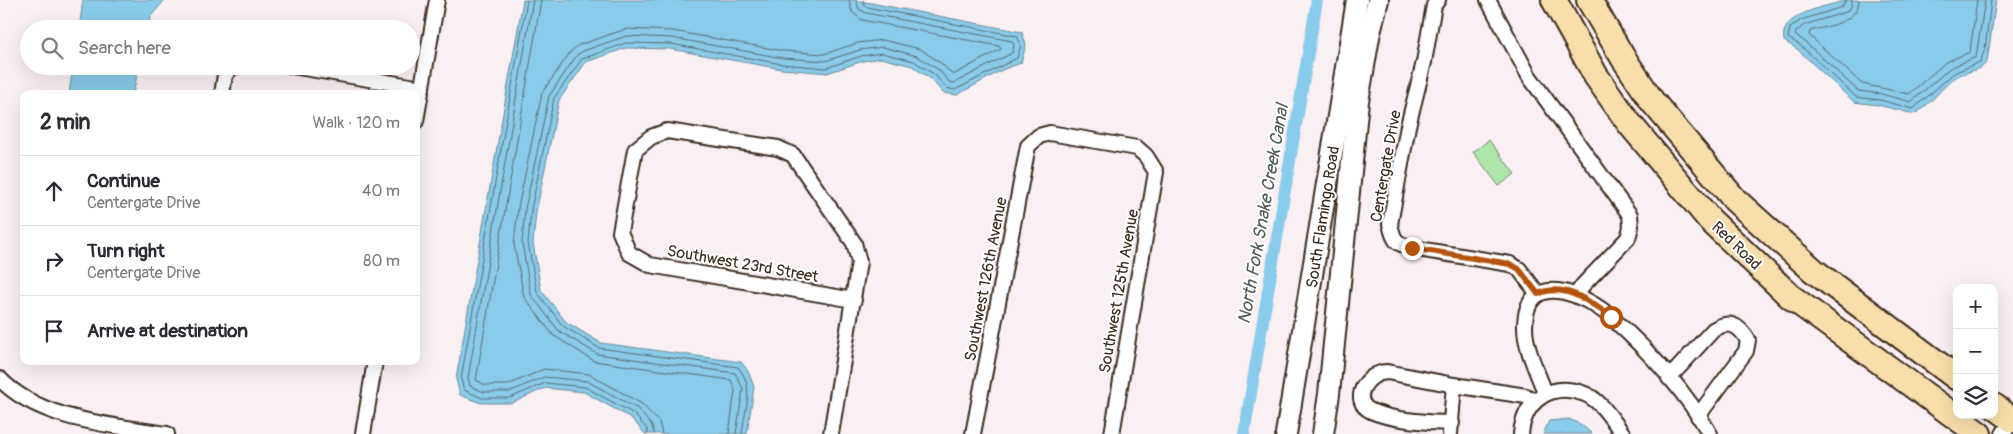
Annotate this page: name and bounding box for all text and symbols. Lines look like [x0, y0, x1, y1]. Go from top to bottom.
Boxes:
search box [20, 20, 420, 75]
icon: search [38, 34, 66, 62]
text: Search here [78, 36, 171, 60]
water label: North Fork Snake Creek Canal [1233, 101, 1294, 326]
text: 2 min [40, 109, 90, 136]
street label: Centergate Drive [1366, 109, 1406, 224]
text: Walk · 120 m [312, 113, 400, 133]
street label: South Flamingo Road [1302, 145, 1344, 290]
text: Continue [87, 169, 160, 193]
icon: ahead [40, 177, 68, 205]
text: 40 m [362, 181, 400, 201]
text: Centergate Drive [87, 193, 200, 213]
street label: Southwest 126th Avenue [960, 195, 1012, 363]
street label: Southwest 125th Avenue [1095, 208, 1143, 375]
street label: Red Road [1707, 217, 1765, 274]
route end [1401, 237, 1424, 260]
text: Turn right [87, 239, 165, 263]
street label: Southwest 23rd Street [666, 241, 821, 287]
icon: right [40, 247, 68, 275]
text: 80 m [363, 251, 400, 271]
text: Centergate Drive [87, 263, 200, 283]
map controls [1953, 284, 1998, 419]
button: + [1953, 284, 1998, 329]
route start [1600, 306, 1623, 329]
icon: arrive [40, 317, 68, 345]
text: Arrive at destination [87, 319, 248, 343]
button: − [1953, 329, 1998, 374]
button: layers [1953, 374, 1998, 419]

